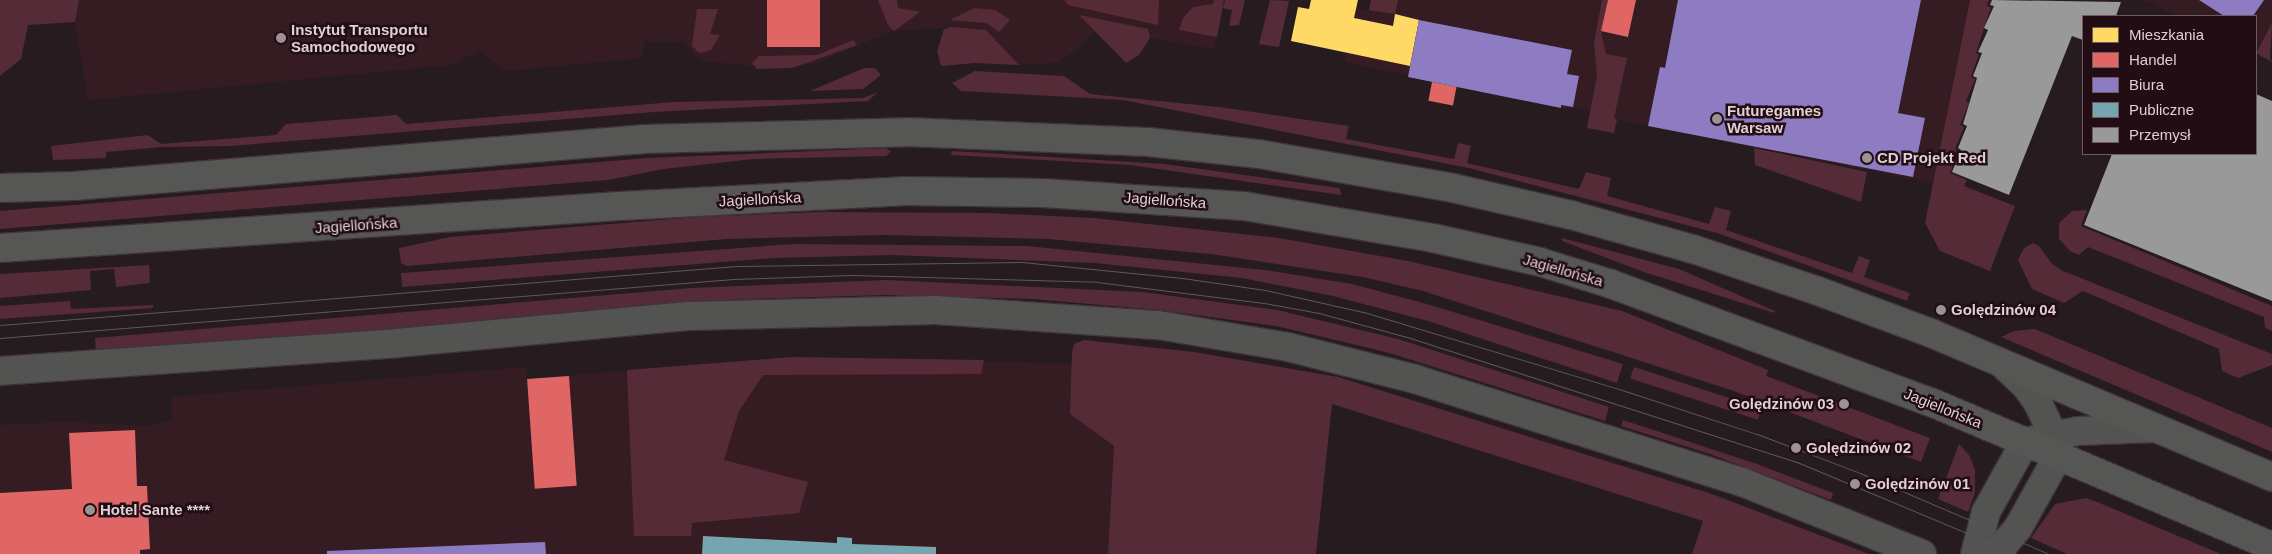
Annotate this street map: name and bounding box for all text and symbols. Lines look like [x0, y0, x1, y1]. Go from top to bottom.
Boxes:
legend [2082, 15, 2257, 155]
place label: Instytut Transportu Samochodowego [291, 20, 428, 55]
text: Mieszkania [2129, 26, 2204, 43]
marker: Instytut Transportu Samochodowego [275, 32, 287, 44]
text: Handel [2129, 51, 2177, 68]
text: Biura [2129, 76, 2164, 93]
place label: Futuregames Warsaw [1727, 101, 1821, 136]
text: Publiczne [2129, 101, 2194, 118]
marker: Futuregames Warsaw [1711, 113, 1723, 125]
text: Przemysł [2129, 126, 2191, 143]
place label: CD Projekt Red [1877, 149, 1986, 167]
marker: CD Projekt Red [1861, 152, 1873, 164]
street label: Jagiellońska [718, 188, 802, 210]
street label: Jagiellońska [1123, 188, 1207, 212]
street label: Jagiellońska [314, 213, 398, 237]
street label: Jagiellońska [1521, 250, 1605, 290]
place label: Golędzinów 04 [1951, 301, 2056, 319]
marker: Golędzinów 04 [1935, 304, 1947, 316]
street label: Jagiellońska [1901, 384, 1985, 432]
place label: Golędzinów 03 [1729, 395, 1834, 413]
marker: Golędzinów 03 [1838, 398, 1850, 410]
place label: Golędzinów 02 [1806, 439, 1911, 457]
marker: Golędzinów 02 [1790, 442, 1802, 454]
place label: Golędzinów 01 [1865, 475, 1970, 493]
marker: Golędzinów 01 [1849, 478, 1861, 490]
place label: Hotel Sante **** [100, 501, 210, 519]
marker: Hotel Sante **** [84, 504, 96, 516]

